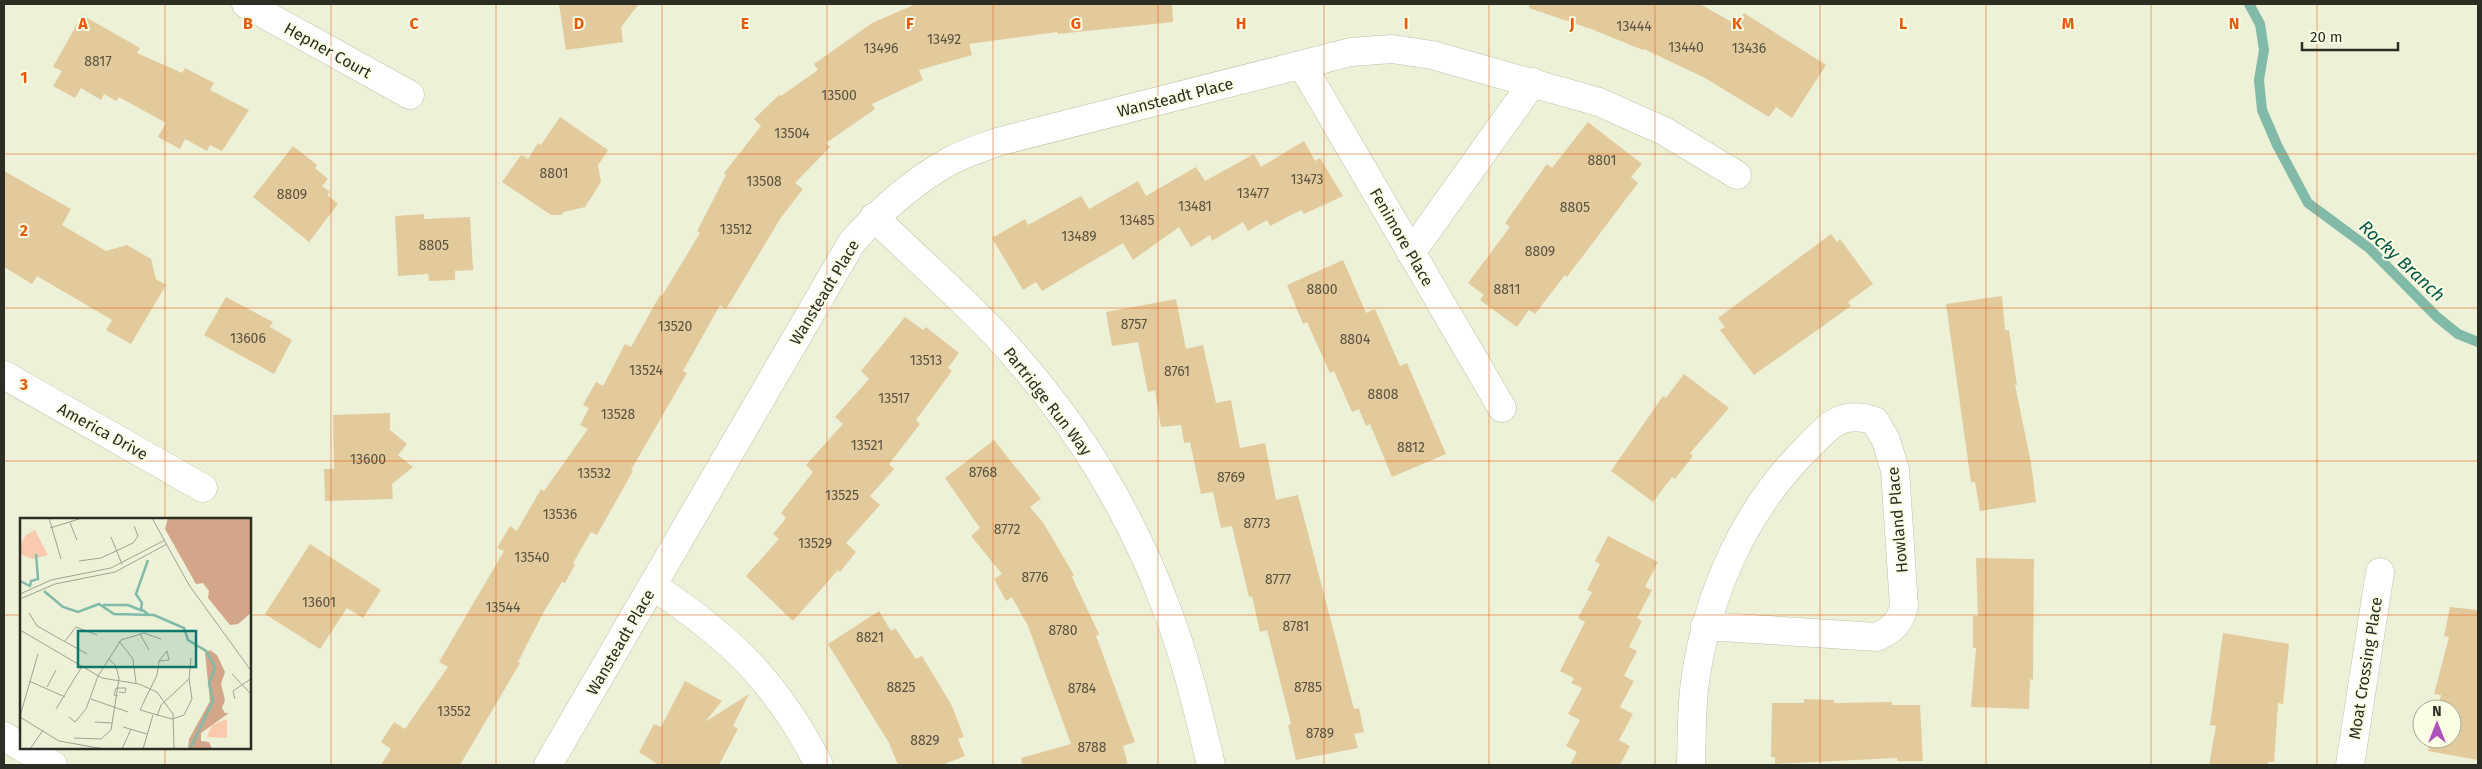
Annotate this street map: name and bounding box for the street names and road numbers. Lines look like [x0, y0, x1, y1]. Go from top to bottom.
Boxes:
street label: Hepner Court [281, 19, 375, 82]
street label: Wansteadt Place [1115, 74, 1235, 121]
street label: Fenimore Place [1366, 185, 1437, 290]
street label: Wansteadt Place [786, 236, 863, 348]
street label: Partridge Run Way [999, 343, 1096, 459]
street label: America Drive [54, 399, 151, 464]
street label: Howland Place [1883, 466, 1912, 574]
street label: Wansteadt Place [582, 586, 658, 699]
street label: Moat Crossing Place [2345, 596, 2386, 741]

